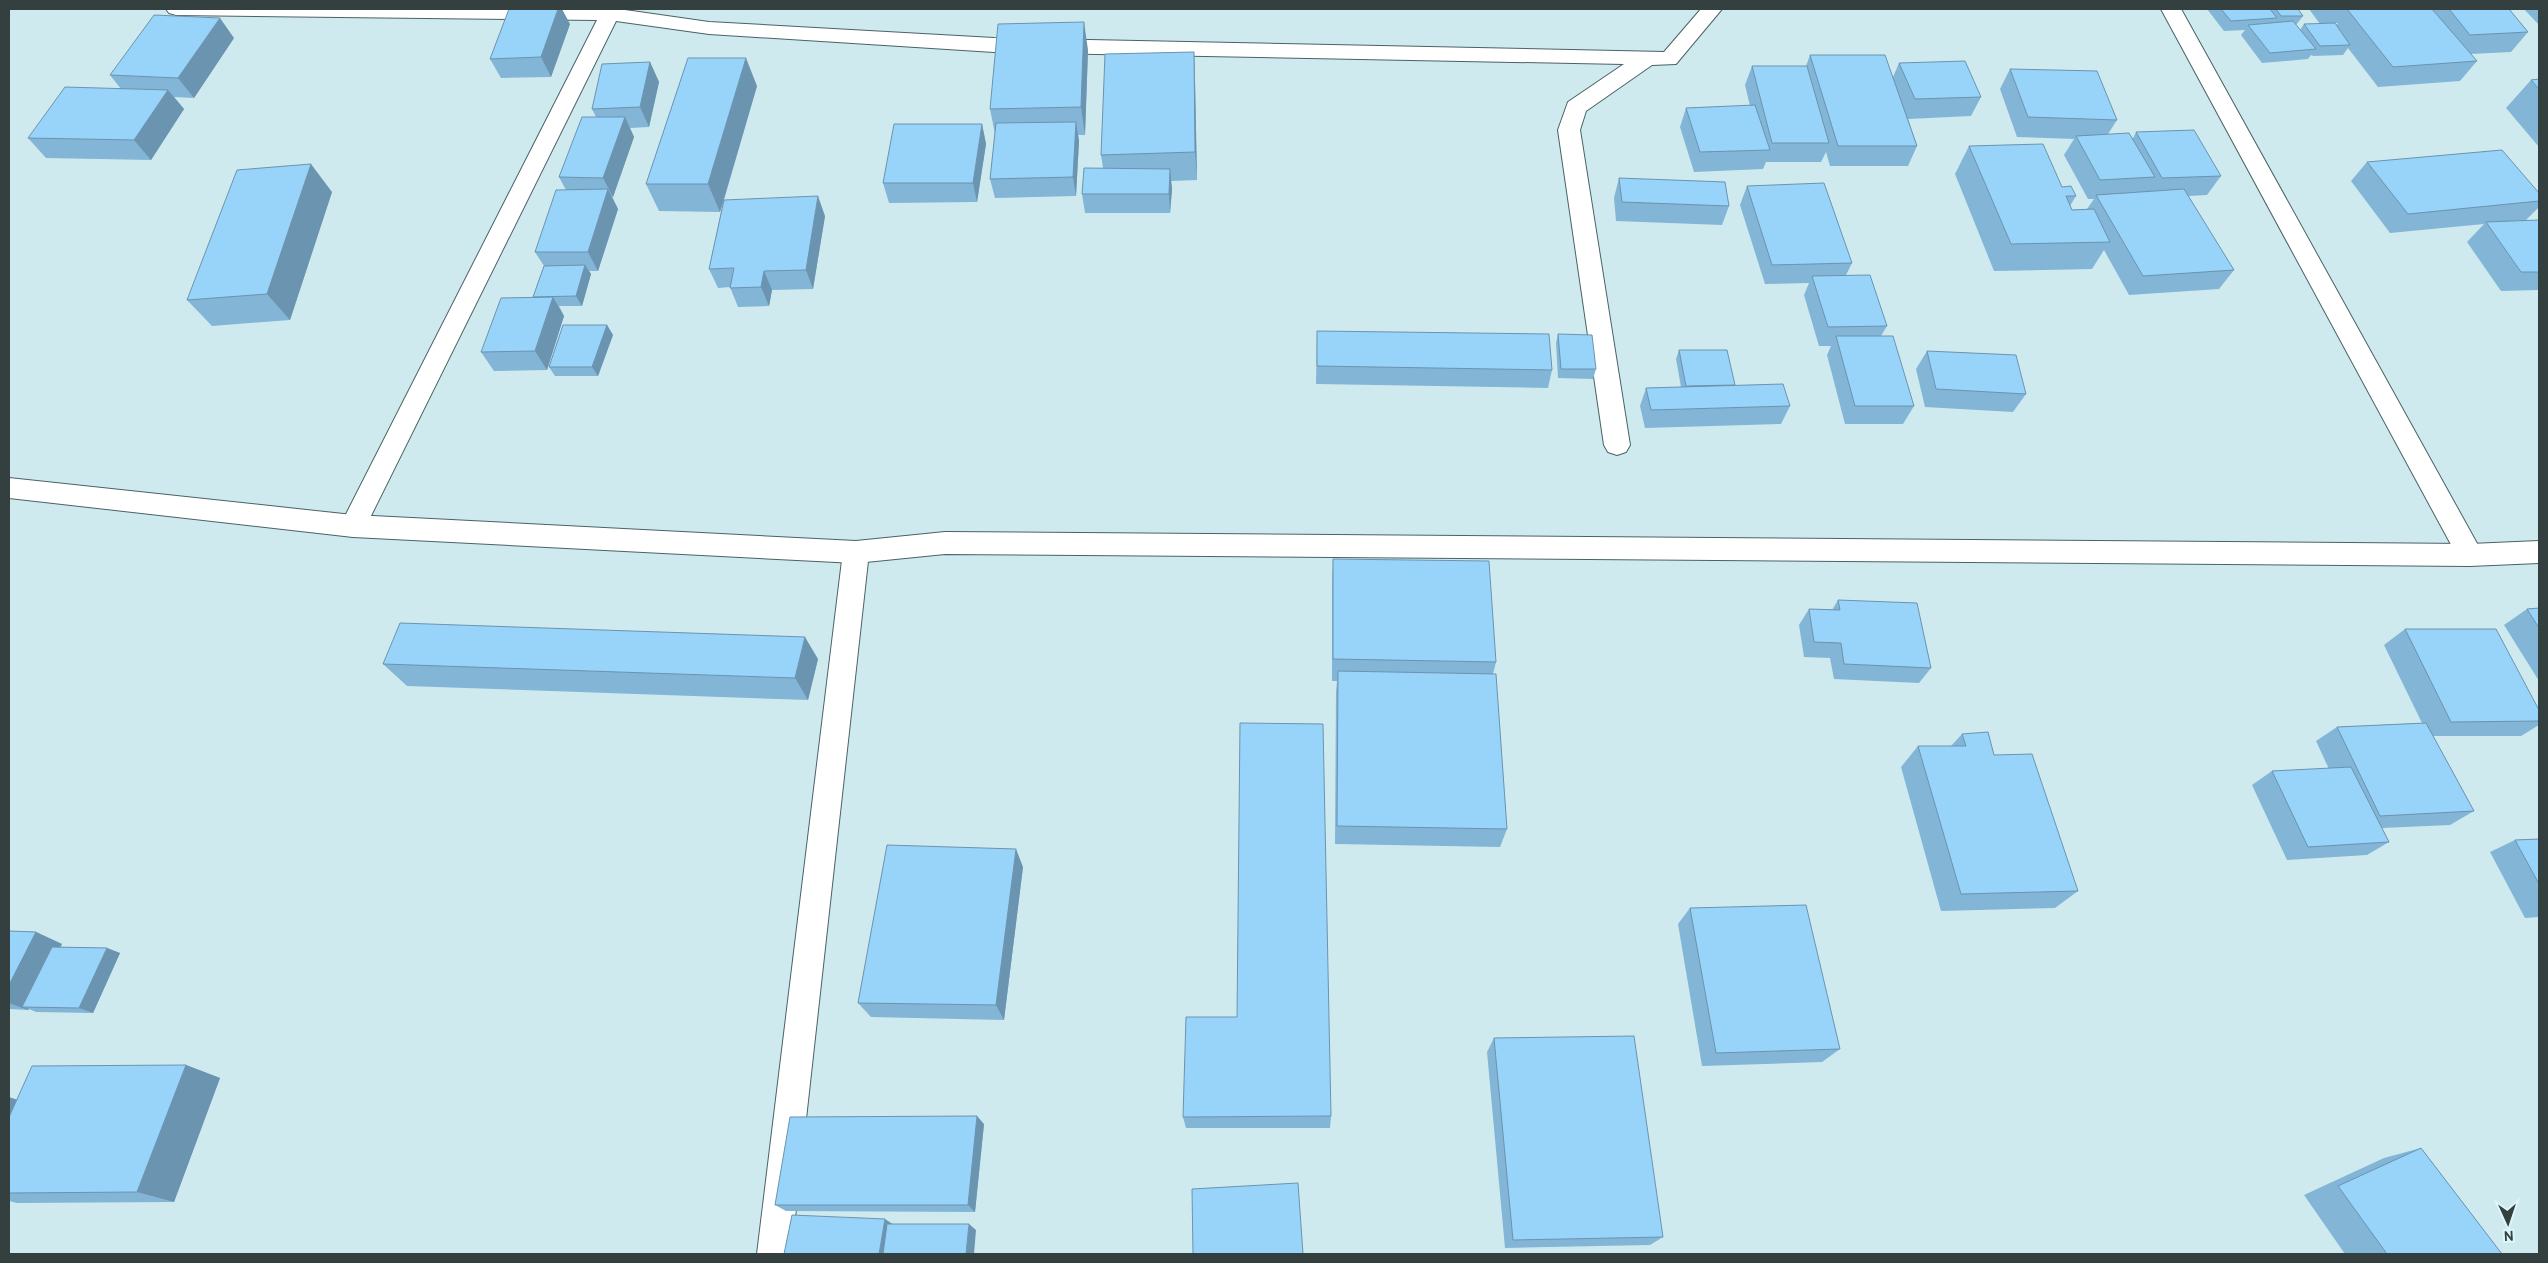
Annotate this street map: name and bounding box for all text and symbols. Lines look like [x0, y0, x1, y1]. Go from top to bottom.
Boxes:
north arrow [2483, 1198, 2533, 1248]
text: N [2503, 1226, 2514, 1243]

